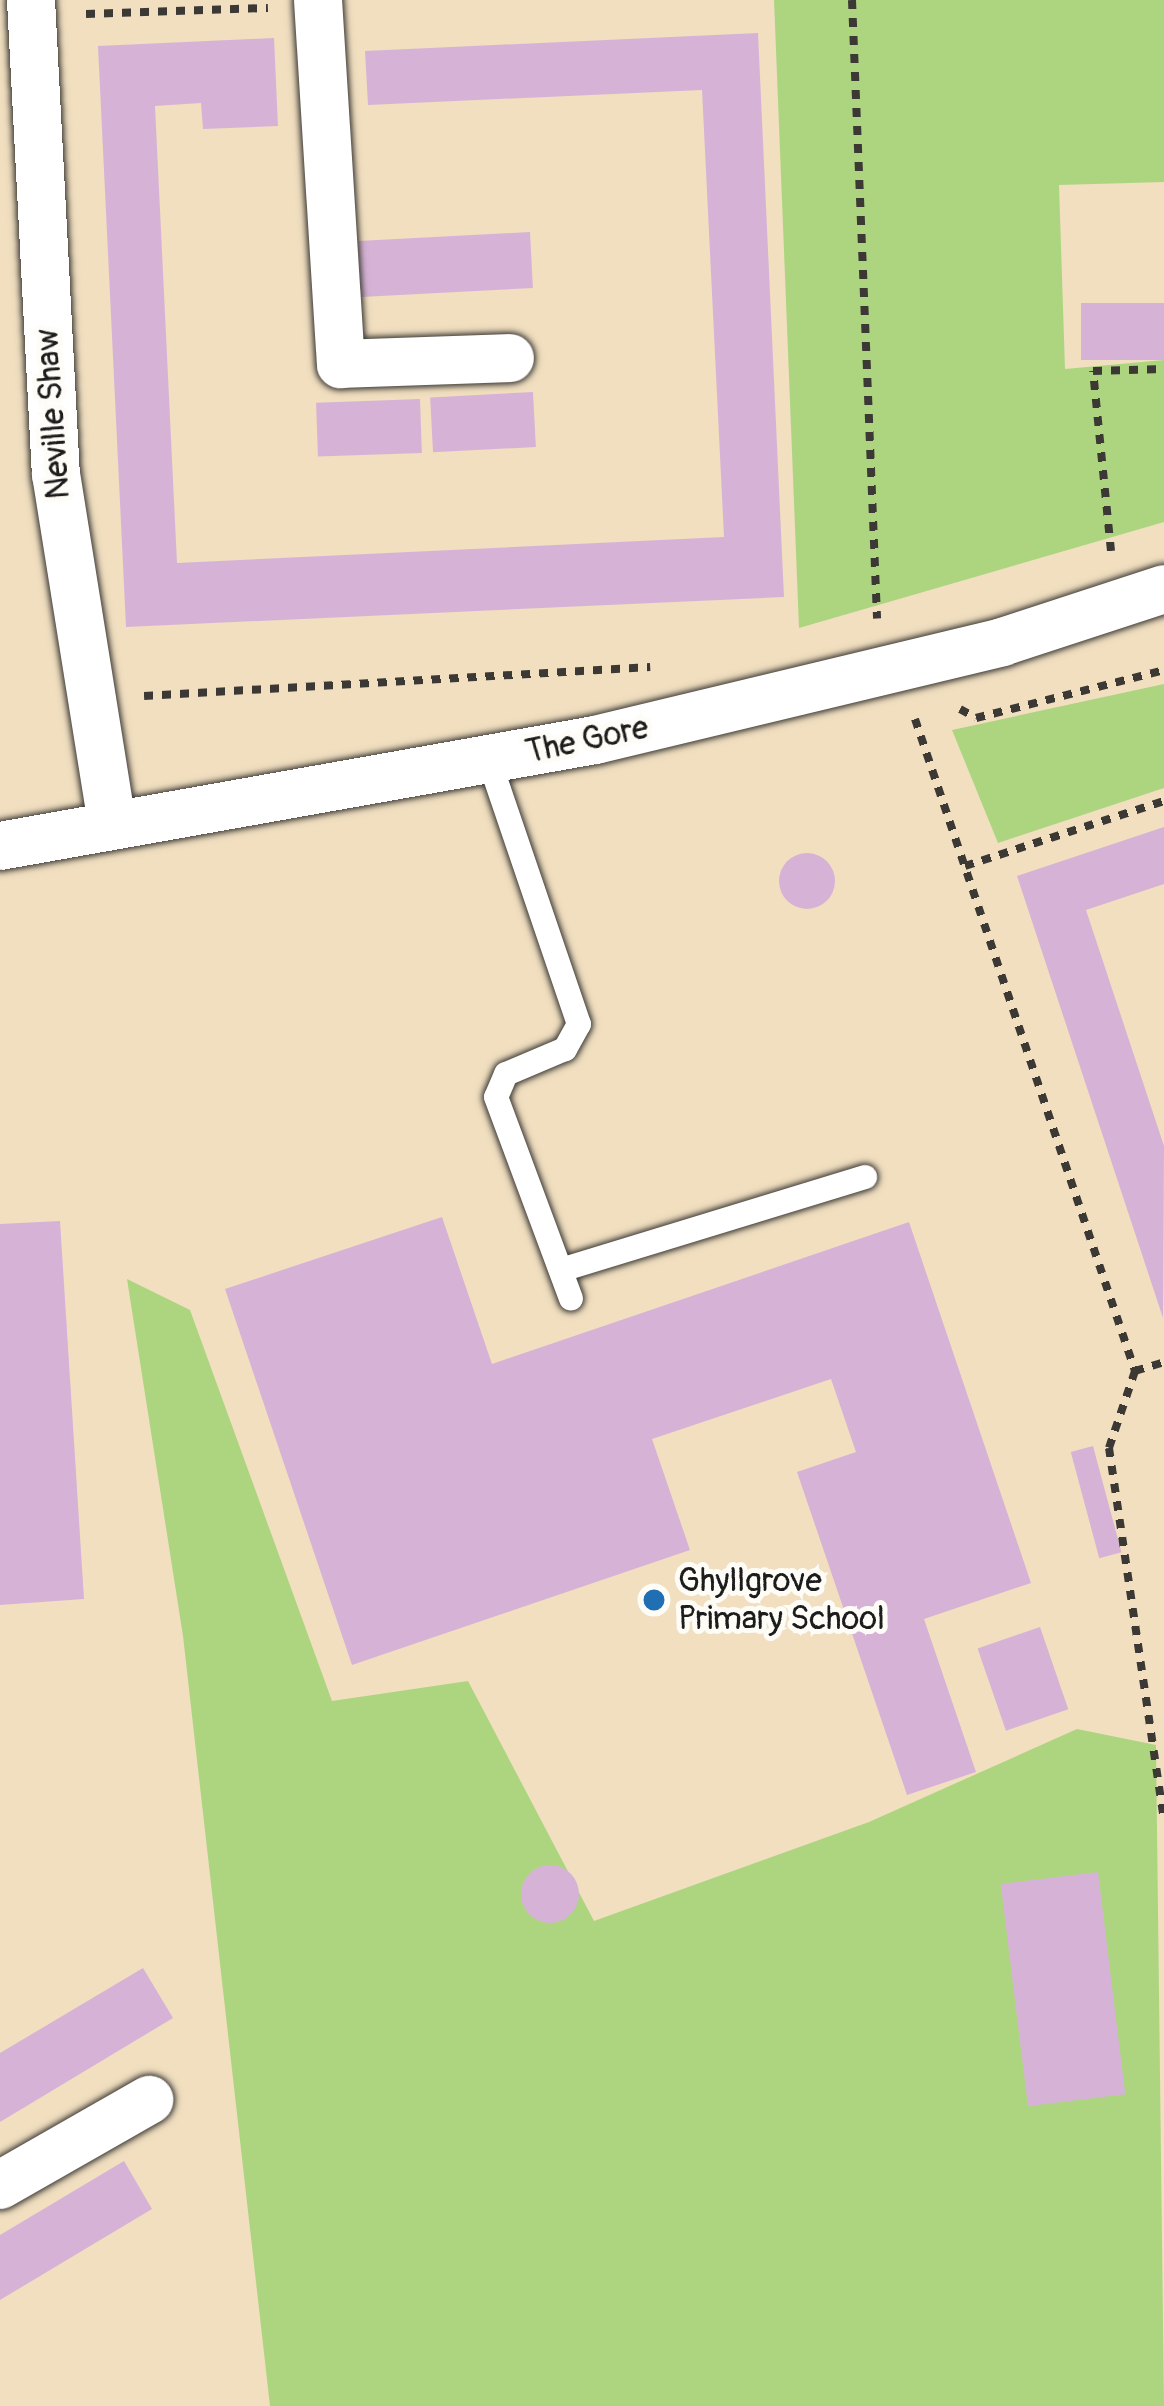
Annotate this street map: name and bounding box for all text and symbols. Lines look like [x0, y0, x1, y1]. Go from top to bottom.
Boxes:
street label: Neville Shaw [27, 327, 79, 501]
street label: The Gore [522, 708, 652, 772]
place label: Ghyllgrove Primary School [678, 1561, 885, 1639]
marker: Ghyllgrove Primary School [641, 1587, 667, 1613]

